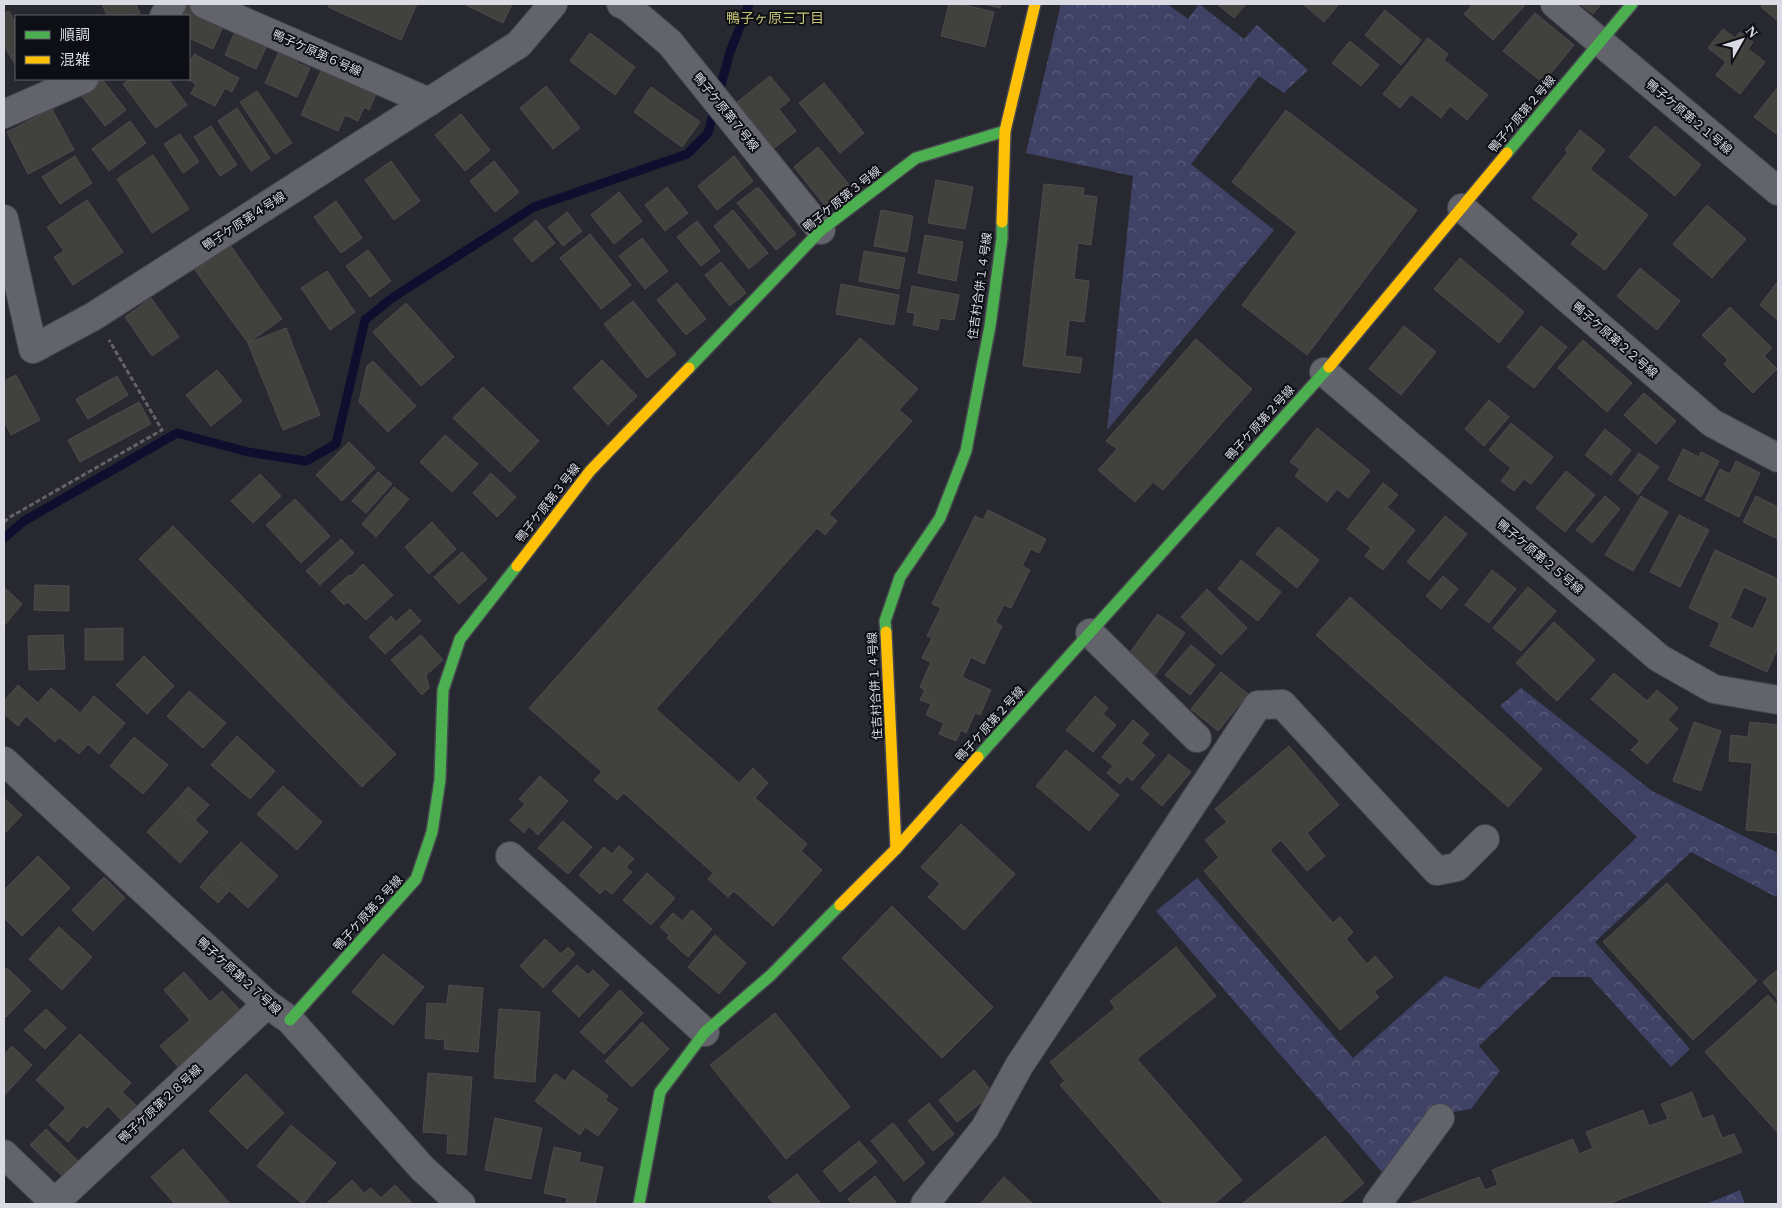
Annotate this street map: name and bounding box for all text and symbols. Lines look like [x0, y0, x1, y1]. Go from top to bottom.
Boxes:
district label: 鴨子ヶ原三丁目 [726, 11, 824, 26]
legend [15, 15, 190, 80]
north arrow [1717, 15, 1767, 65]
text: N [1743, 23, 1761, 41]
text: 順調 [60, 27, 90, 43]
street label: 鴨子ケ原第６号線 [270, 27, 364, 79]
text: 混雑 [60, 52, 90, 68]
street label: 鴨子ケ原第７号線 [690, 70, 762, 154]
street label: 鴨子ケ原第２号線 [1486, 73, 1558, 155]
street label: 鴨子ケ原第２１号線 [1643, 77, 1735, 157]
street label: 鴨子ケ原第３号線 [800, 163, 884, 235]
street label: 鴨子ケ原第４号線 [200, 189, 288, 253]
street label: 住吉村合併１４号線 [966, 232, 994, 340]
street label: 鴨子ケ原第２２号線 [1570, 299, 1660, 381]
street label: 鴨子ケ原第２号線 [1223, 383, 1297, 463]
street label: 鴨子ケ原第３号線 [513, 461, 583, 545]
street label: 鴨子ケ原第２５号線 [1494, 517, 1586, 597]
street label: 住吉村合併１４号線 [865, 632, 885, 740]
street label: 鴨子ケ原第２号線 [953, 684, 1027, 764]
street label: 鴨子ケ原第３号線 [331, 873, 405, 953]
street label: 鴨子ケ原第２７号線 [194, 935, 284, 1017]
street label: 鴨子ケ原第２８号線 [116, 1062, 204, 1146]

